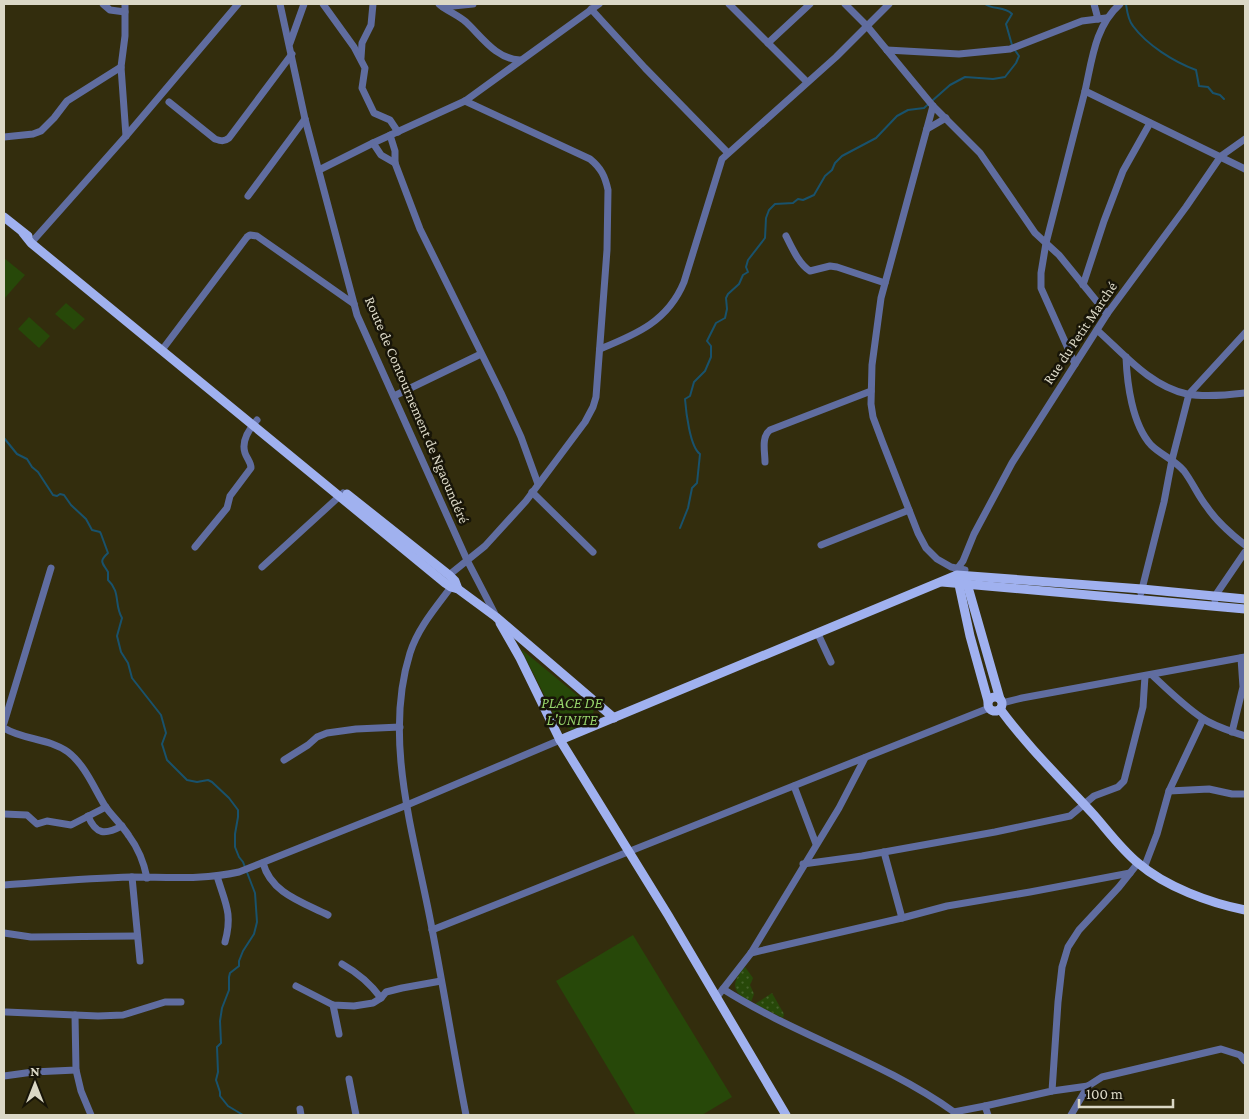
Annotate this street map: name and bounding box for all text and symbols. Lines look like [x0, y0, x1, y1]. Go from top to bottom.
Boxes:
street label: Rue du Petit Marché [1040, 279, 1120, 387]
street label: Route de Contournement de Ngaoundéré [361, 294, 472, 527]
park label: PLACE DE L'UNITE [541, 695, 604, 728]
north arrow [10, 1059, 60, 1109]
text: N [30, 1063, 40, 1079]
scale bar [1079, 1076, 1173, 1108]
text: 100 m [1086, 1086, 1123, 1102]

